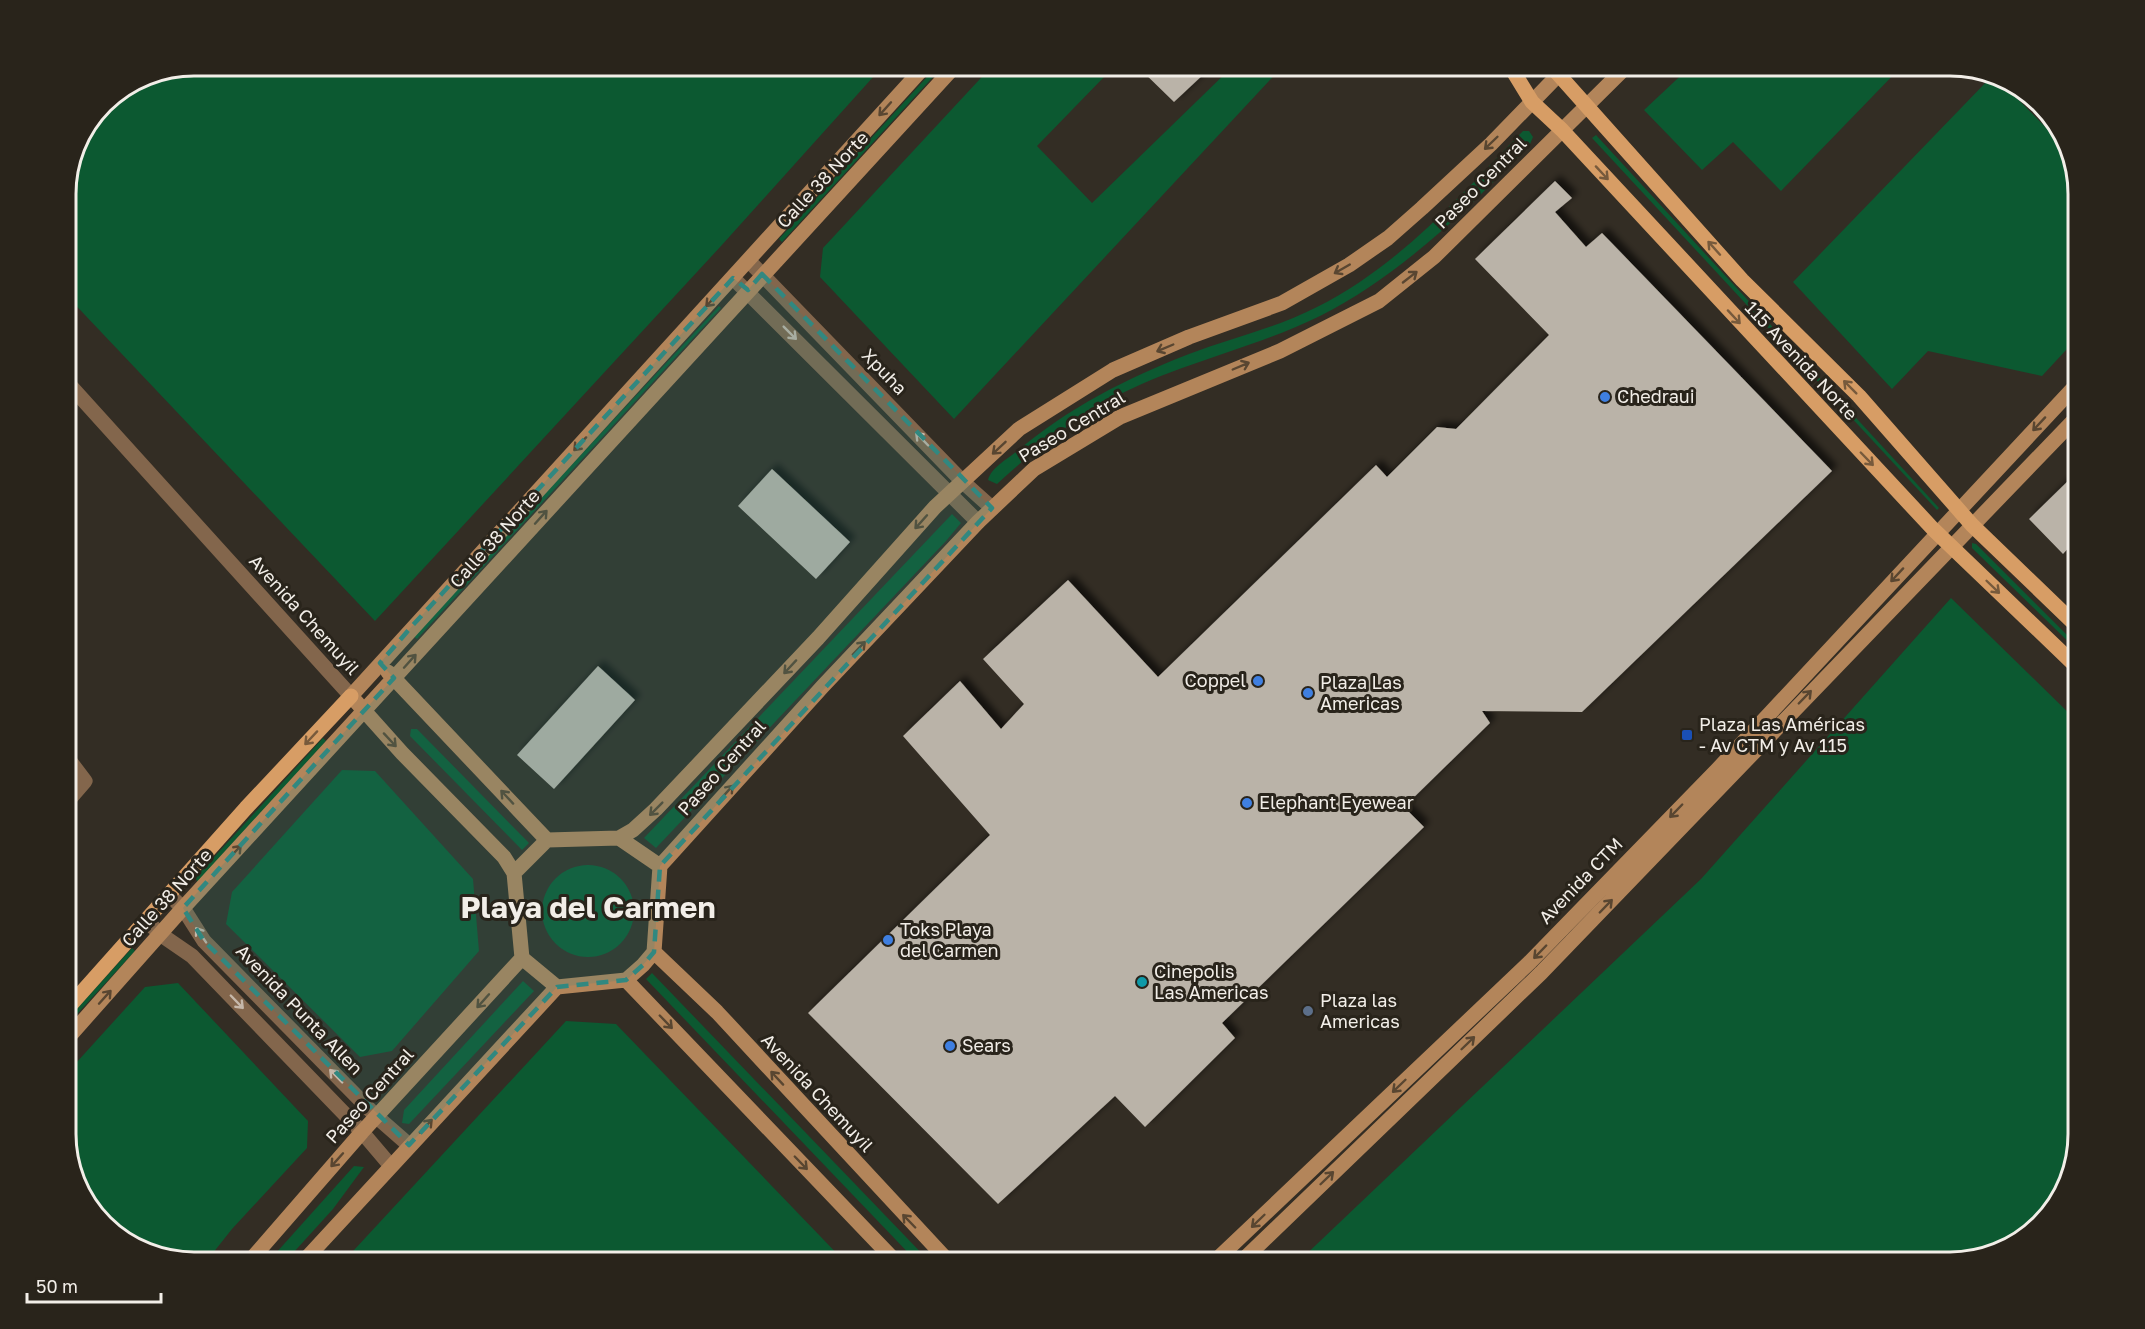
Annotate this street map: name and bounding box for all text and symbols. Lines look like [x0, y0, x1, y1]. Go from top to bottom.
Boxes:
one-way arrow [878, 101, 892, 116]
street label: Calle 38 Norte [772, 126, 873, 232]
street label: Paseo Central [1430, 132, 1531, 233]
one-way arrow [1484, 136, 1499, 151]
one-way arrow [1595, 166, 1609, 181]
one-way arrow [1707, 241, 1721, 256]
one-way arrow [1334, 263, 1351, 275]
one-way arrow [1401, 270, 1417, 283]
one-way arrow [705, 293, 719, 308]
street label: 115 Avenida Norte [1741, 296, 1863, 424]
one-way arrow [1727, 309, 1741, 324]
one-way arrow [783, 326, 798, 340]
one-way arrow [1156, 343, 1174, 354]
street label: Xpuha [858, 344, 912, 399]
one-way arrow [1232, 360, 1250, 372]
one-way arrow [1843, 380, 1858, 395]
place label: Chedraui [1617, 385, 1695, 407]
street label: Paseo Central [1014, 386, 1129, 467]
marker: Chedraui [1598, 390, 1612, 404]
one-way arrow [2032, 417, 2046, 432]
one-way arrow [915, 432, 929, 447]
one-way arrow [573, 436, 587, 451]
one-way arrow [992, 441, 1007, 455]
one-way arrow [1860, 452, 1874, 467]
street label: Calle 38 Norte [445, 485, 544, 592]
one-way arrow [534, 510, 548, 525]
one-way arrow [914, 515, 928, 530]
street label: Avenida Chemuyil [245, 550, 365, 679]
one-way arrow [1890, 568, 1904, 583]
one-way arrow [1986, 579, 2001, 594]
one-way arrow [851, 640, 866, 655]
one-way arrow [402, 654, 416, 669]
one-way arrow [783, 659, 797, 674]
place label: Coppel [1185, 669, 1246, 691]
place label: Plaza Las Americas [1320, 671, 1402, 714]
marker: Coppel [1251, 674, 1265, 688]
marker: Plaza Las Americas [1301, 686, 1315, 700]
one-way arrow [1798, 689, 1813, 704]
place label: Plaza Las Américas - Av CTM y Av 115 [1699, 713, 1865, 756]
street label: Paseo Central [673, 715, 770, 820]
marker: Plaza Las Américas - Av CTM y Av 115 [1680, 728, 1694, 742]
one-way arrow [304, 731, 318, 746]
one-way arrow [383, 732, 397, 747]
one-way arrow [720, 784, 734, 799]
one-way arrow [499, 790, 514, 805]
place label: Elephant Eyewear [1259, 791, 1414, 813]
marker: Elephant Eyewear [1240, 796, 1254, 810]
one-way arrow [649, 802, 664, 816]
one-way arrow [1668, 804, 1683, 819]
street label: Avenida CTM [1534, 833, 1627, 928]
street label: Calle 38 Norte [117, 844, 216, 951]
one-way arrow [228, 844, 243, 859]
district label: Playa del Carmen [460, 889, 716, 925]
one-way arrow [1599, 898, 1613, 913]
place label: Toks Playa del Carmen [900, 918, 999, 961]
one-way arrow [195, 928, 207, 944]
marker: Toks Playa del Carmen [881, 933, 895, 947]
street label: Avenida Punta Allen [232, 940, 368, 1079]
one-way arrow [1533, 944, 1548, 959]
place label: Cinepolis Las Americas [1154, 960, 1268, 1003]
marker: Cinepolis Las Americas [1135, 975, 1149, 989]
one-way arrow [98, 989, 112, 1004]
place label: Plaza las Americas [1320, 989, 1400, 1032]
one-way arrow [476, 993, 490, 1008]
one-way arrow [230, 995, 244, 1010]
marker: Plaza las Americas [1301, 1004, 1315, 1018]
one-way arrow [659, 1015, 673, 1030]
street label: Avenida Chemuyil [757, 1028, 878, 1156]
place label: Sears [962, 1034, 1011, 1056]
one-way arrow [1460, 1036, 1475, 1051]
marker: Sears [943, 1039, 957, 1053]
street label: Paseo Central [321, 1043, 418, 1148]
one-way arrow [329, 1068, 344, 1083]
one-way arrow [770, 1070, 784, 1085]
one-way arrow [1392, 1079, 1407, 1093]
one-way arrow [419, 1119, 434, 1134]
one-way arrow [330, 1153, 344, 1168]
one-way arrow [794, 1155, 808, 1170]
one-way arrow [1320, 1171, 1335, 1186]
one-way arrow [902, 1213, 916, 1228]
one-way arrow [1251, 1213, 1266, 1227]
scale bar [27, 1266, 160, 1304]
text: 50 m [36, 1275, 78, 1297]

